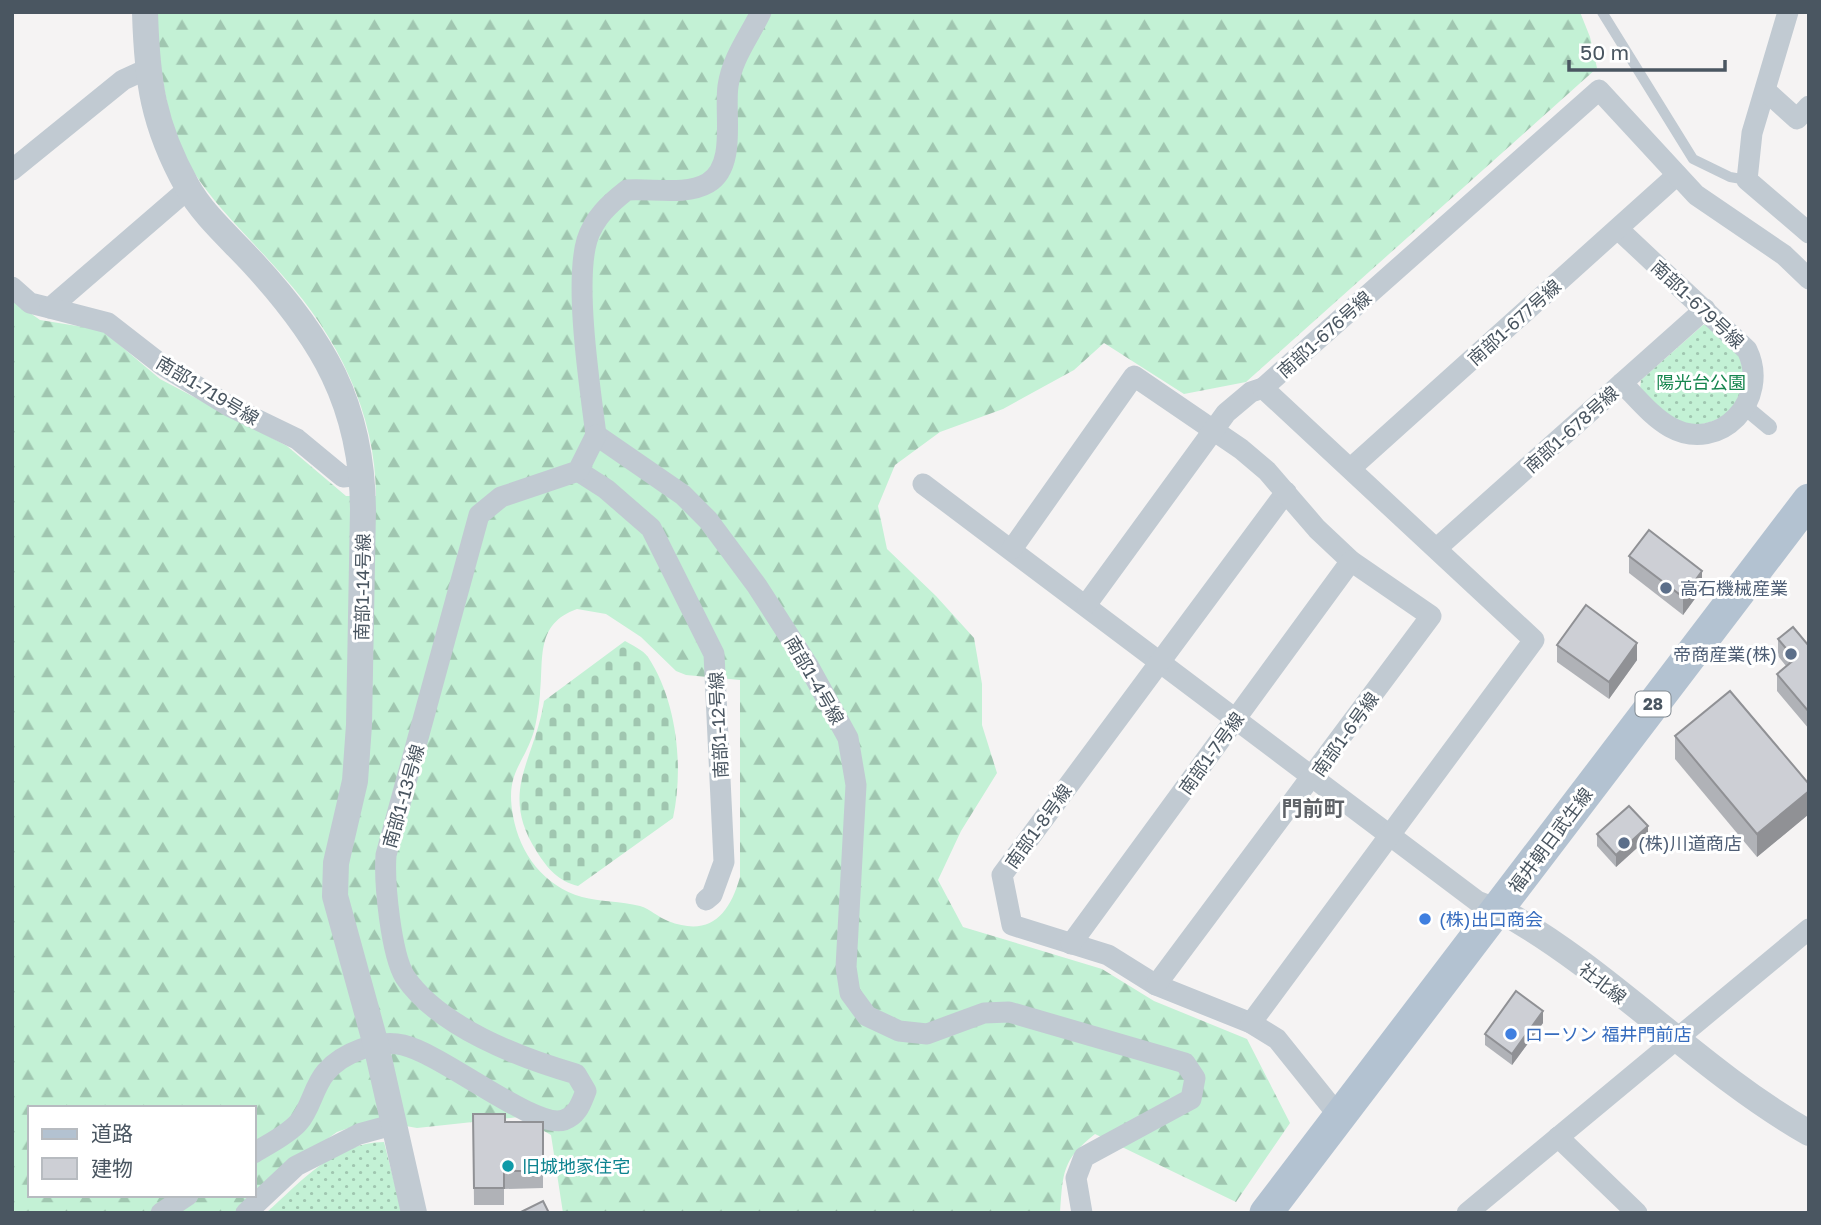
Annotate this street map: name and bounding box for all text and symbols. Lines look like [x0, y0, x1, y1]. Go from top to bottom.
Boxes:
scale bar [1569, 28, 1725, 72]
text: 50 m [1580, 39, 1629, 65]
street label: 南部1-679号線 [1647, 255, 1749, 353]
street label: 南部1-677号線 [1463, 274, 1565, 370]
street label: 南部1-676号線 [1272, 286, 1376, 382]
street label: 南部1-719号線 [153, 351, 263, 429]
park label: 陽光台公園 [1656, 371, 1746, 393]
street label: 南部1-678号線 [1519, 381, 1623, 477]
street label: 南部1-14号線 [350, 533, 374, 641]
place label: 高石機械産業 [1680, 577, 1788, 599]
marker: 高石機械産業 [1658, 580, 1674, 596]
street label: 南部1-4号線 [781, 632, 849, 728]
place label: 帝商産業(株) [1673, 643, 1777, 665]
marker: 帝商産業(株) [1783, 646, 1799, 662]
street label: 南部1-12号線 [704, 671, 732, 779]
street label: 南部1-6号線 [1307, 688, 1383, 780]
road number: 28 [1636, 692, 1670, 716]
street label: 南部1-7号線 [1174, 708, 1248, 798]
street label: 南部1-13号線 [378, 742, 428, 850]
street label: 南部1-8号線 [1000, 780, 1076, 872]
street label: 福井朝日武生線 [1503, 783, 1597, 897]
district label: 門前町 [1282, 795, 1345, 821]
place label: (株)川道商店 [1638, 832, 1742, 854]
marker: (株)川道商店 [1616, 835, 1632, 851]
place label: (株)出口商会 [1439, 908, 1543, 930]
marker: (株)出口商会 [1417, 911, 1433, 927]
street label: 社北線 [1575, 958, 1631, 1008]
place label: ローソン 福井門前店 [1525, 1023, 1692, 1045]
marker: ローソン 福井門前店 [1503, 1026, 1519, 1042]
legend [28, 1106, 256, 1197]
text: 道路 [91, 1120, 133, 1146]
text: 建物 [91, 1155, 133, 1181]
place label: 旧城地家住宅 [522, 1155, 630, 1177]
marker: 旧城地家住宅 [500, 1158, 516, 1174]

